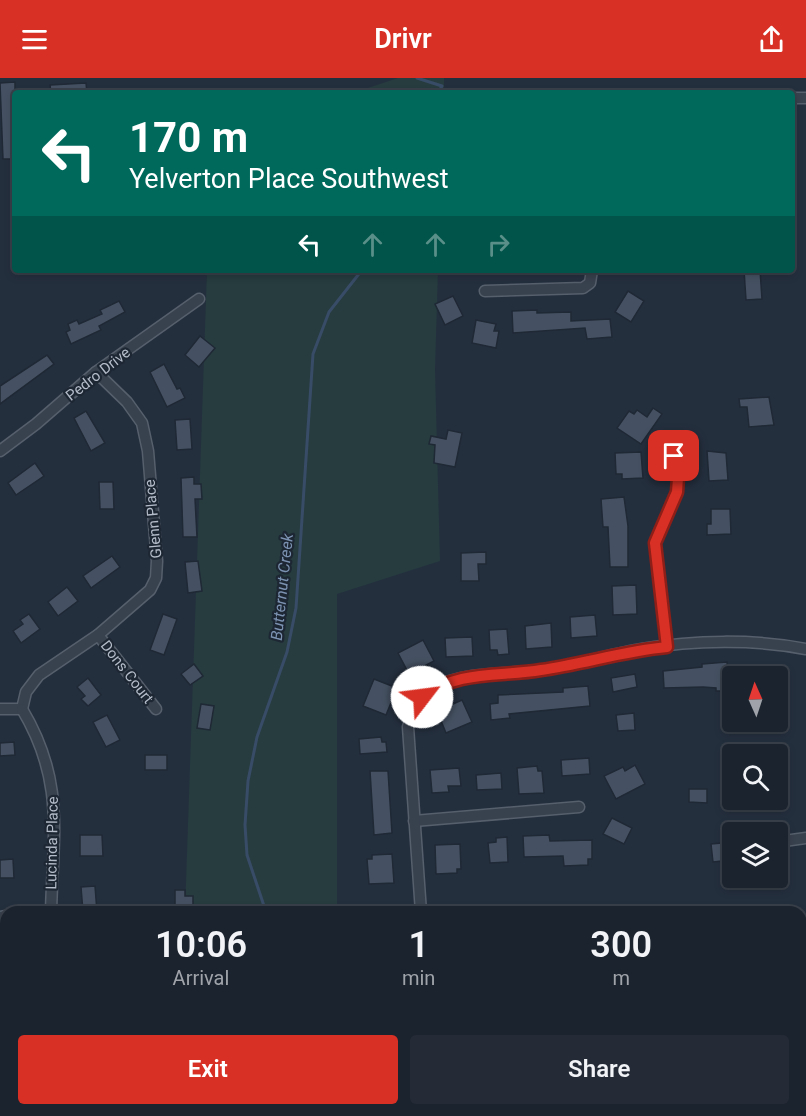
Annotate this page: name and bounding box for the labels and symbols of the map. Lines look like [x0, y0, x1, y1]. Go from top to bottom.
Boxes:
street label: Pedro Drive [62, 343, 134, 405]
pin [648, 430, 699, 481]
street label: Glenn Place [141, 479, 165, 559]
water label: Butternut Creek [267, 531, 297, 641]
street label: Dons Court [97, 637, 157, 707]
position arrow [390, 665, 454, 729]
north arrow [722, 666, 788, 732]
street label: Lucinda Place [42, 796, 62, 890]

